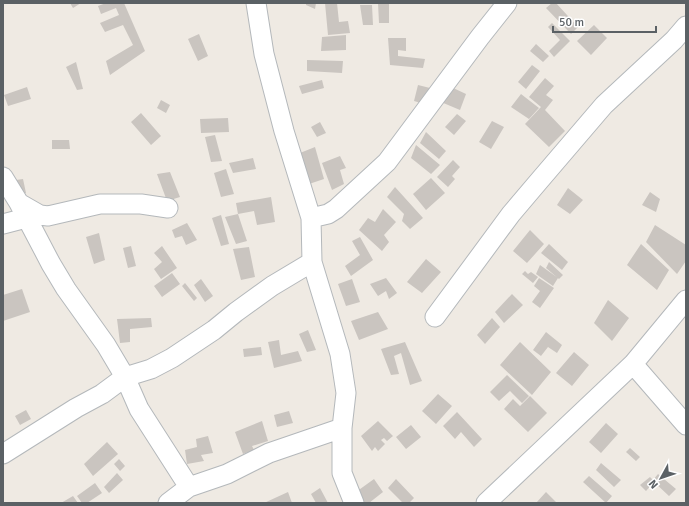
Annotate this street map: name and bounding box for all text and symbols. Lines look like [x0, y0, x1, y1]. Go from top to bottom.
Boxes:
scale bar [553, 8, 656, 34]
text: 50 m [559, 15, 584, 30]
north arrow [641, 458, 681, 498]
text: N [646, 477, 661, 491]

